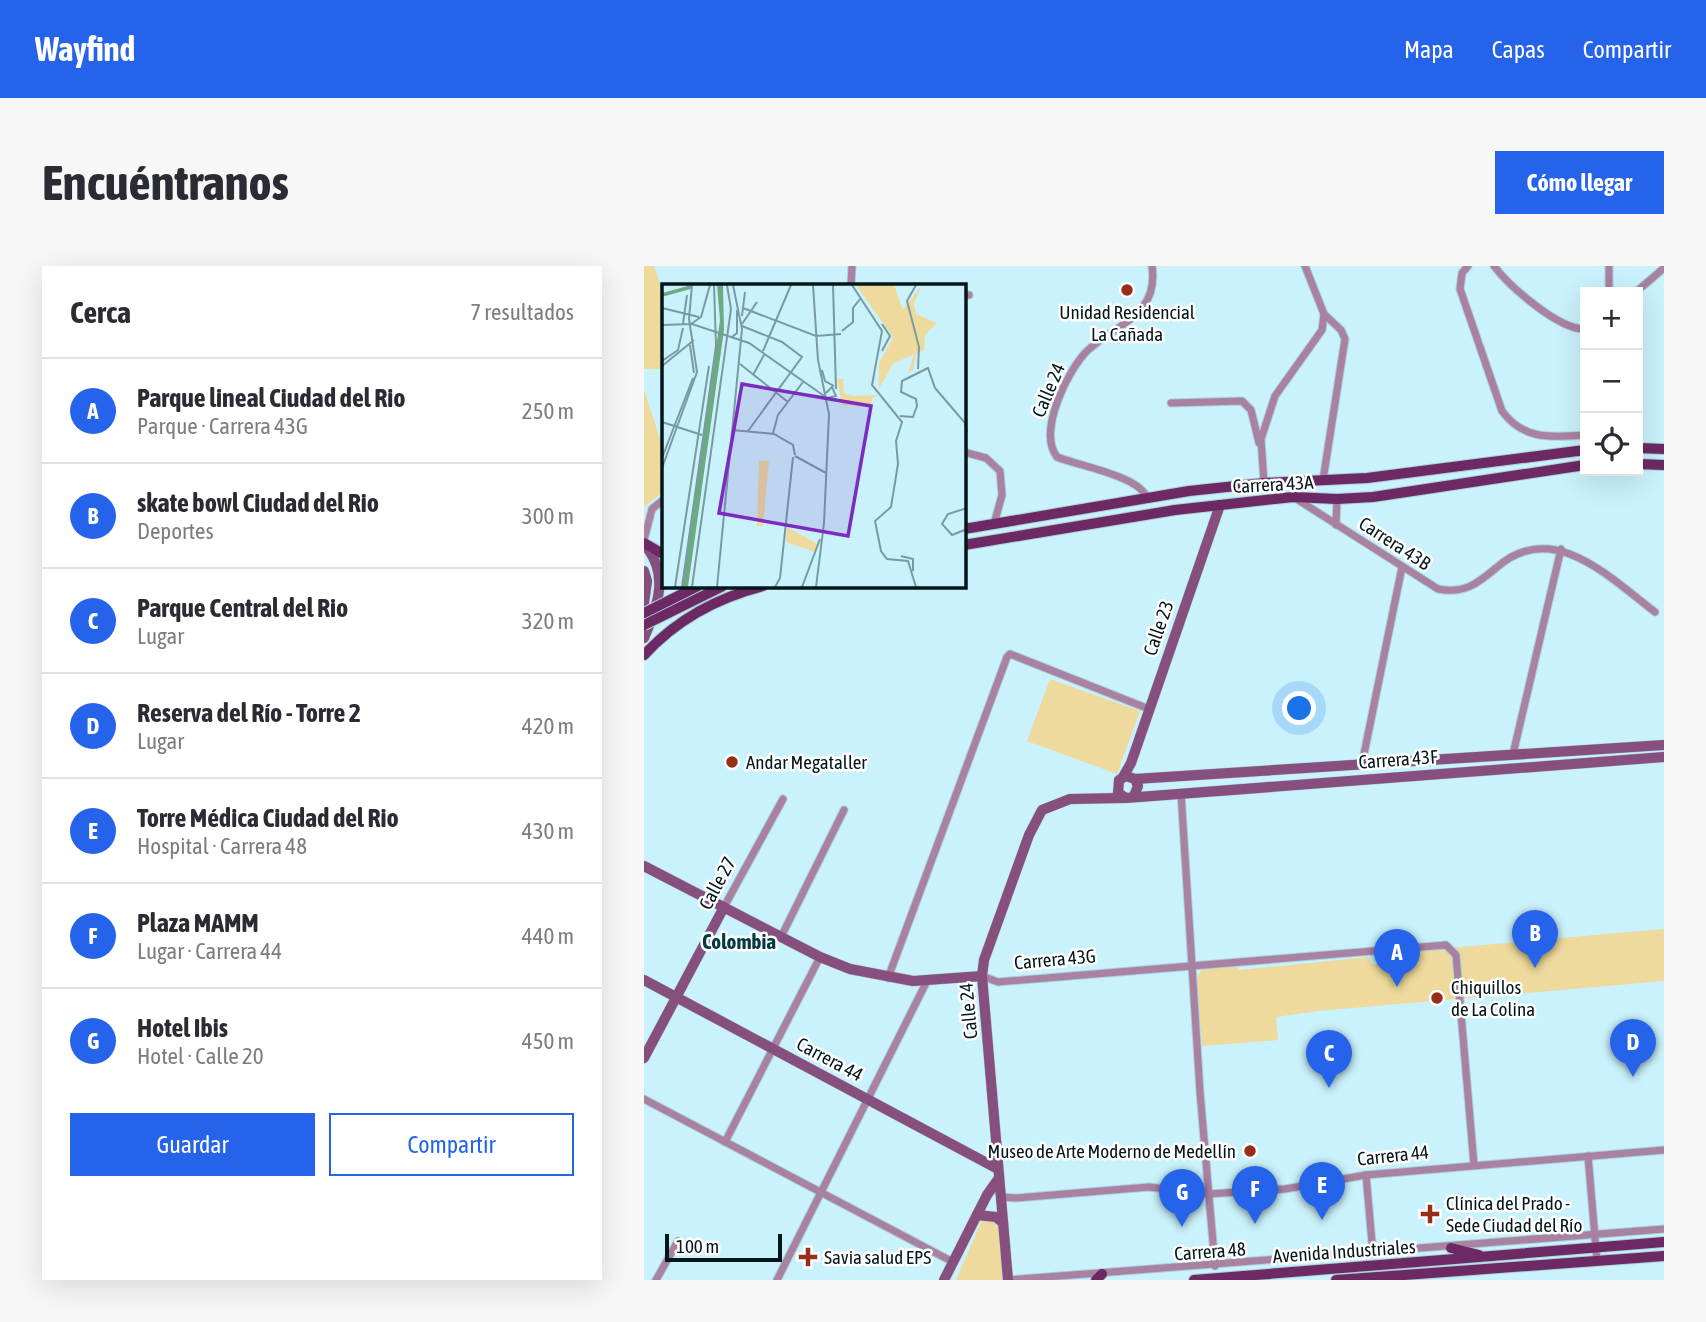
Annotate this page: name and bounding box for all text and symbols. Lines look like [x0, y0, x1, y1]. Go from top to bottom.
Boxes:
text: Wayfind [35, 30, 135, 68]
text: Mapa [1404, 36, 1454, 63]
text: Capas [1492, 36, 1545, 63]
text: Compartir [1583, 36, 1671, 63]
button: Cómo llegar [1495, 151, 1664, 214]
text: Encuéntranos [42, 154, 289, 210]
marker: Unidad Residencial La Cañada [1119, 282, 1135, 298]
inset map [662, 284, 966, 588]
map controls [1580, 287, 1643, 476]
button: + [1580, 287, 1643, 350]
text: Cerca [70, 295, 131, 329]
text: 7 resultados [470, 299, 574, 325]
place label: Unidad Residencial La Cañada [1059, 301, 1195, 345]
button: − [1580, 350, 1643, 413]
street label: Calle 24 [1027, 360, 1069, 420]
text: Parque lineal Ciudad del Rio [137, 383, 405, 413]
text: A [87, 398, 99, 424]
text: 250 m [522, 398, 574, 424]
text: Parque · Carrera 43G [137, 413, 308, 439]
button: locate [1580, 413, 1643, 476]
street label: Carrera 43A [1232, 471, 1315, 497]
text: skate bowl Ciudad del Rio [137, 488, 379, 518]
text: B [88, 503, 98, 529]
text: 300 m [522, 503, 574, 529]
street label: Carrera 43B [1355, 512, 1435, 574]
text: Deportes [137, 518, 214, 544]
text: Parque Central del Rio [137, 593, 348, 623]
street label: Calle 23 [1138, 598, 1178, 658]
text: C [88, 608, 98, 634]
text: 320 m [522, 608, 574, 634]
text: Lugar [137, 623, 184, 649]
your location [1282, 691, 1316, 725]
text: Reserva del Río - Torre 2 [137, 698, 361, 728]
text: D [87, 713, 99, 739]
text: 420 m [522, 713, 574, 739]
text: Lugar [137, 728, 184, 754]
street label: Carrera 43F [1358, 745, 1439, 773]
place label: Andar Megataller [746, 751, 867, 773]
marker: Andar Megataller [724, 754, 740, 770]
text: Torre Médica Ciudad del Rio [137, 803, 399, 833]
text: E [88, 818, 98, 844]
text: 430 m [522, 818, 574, 844]
text: Hospital · Carrera 48 [137, 833, 307, 859]
street label: Calle 27 [694, 853, 740, 913]
text: Plaza MAMM [137, 908, 259, 938]
pin: B [1512, 910, 1558, 968]
text: F [88, 923, 98, 949]
text: 440 m [522, 923, 574, 949]
district label: Colombia [702, 929, 776, 953]
pin: A [1374, 929, 1420, 987]
text: Lugar · Carrera 44 [137, 938, 282, 964]
street label: Carrera 43G [1013, 944, 1097, 974]
place label: Chiquillos de La Colina [1451, 976, 1535, 1020]
street label: Calle 24 [955, 982, 981, 1040]
marker: Chiquillos de La Colina [1429, 990, 1445, 1006]
text: Hotel Ibis [137, 1013, 228, 1043]
pin: D [1610, 1019, 1656, 1077]
text: G [87, 1028, 99, 1054]
text: 450 m [522, 1028, 574, 1054]
pin: C [1306, 1030, 1352, 1088]
street label: Carrera 44 [793, 1032, 867, 1086]
text: Hotel · Calle 20 [137, 1043, 264, 1069]
button: Guardar [70, 1113, 315, 1176]
button: Compartir [329, 1113, 574, 1176]
place label: Museo de Arte Moderno de Medellín [987, 1140, 1236, 1162]
street label: Carrera 44 [1356, 1140, 1430, 1170]
marker: Museo de Arte Moderno de Medellín [1242, 1143, 1258, 1159]
pin: E [1299, 1162, 1345, 1220]
pin: F [1232, 1166, 1278, 1224]
pin: G [1159, 1169, 1205, 1227]
place label: Clínica del Prado - Sede Ciudad del Río [1446, 1192, 1582, 1236]
marker: Clínica del Prado - Sede Ciudad del Río [1420, 1204, 1440, 1224]
scale bar [665, 1231, 782, 1263]
text: 100 m [676, 1235, 719, 1257]
street label: Avenida Industriales [1272, 1235, 1416, 1267]
street label: Carrera 48 [1173, 1238, 1247, 1264]
place label: Savia salud EPS [824, 1246, 931, 1268]
marker: Savia salud EPS [798, 1247, 818, 1267]

